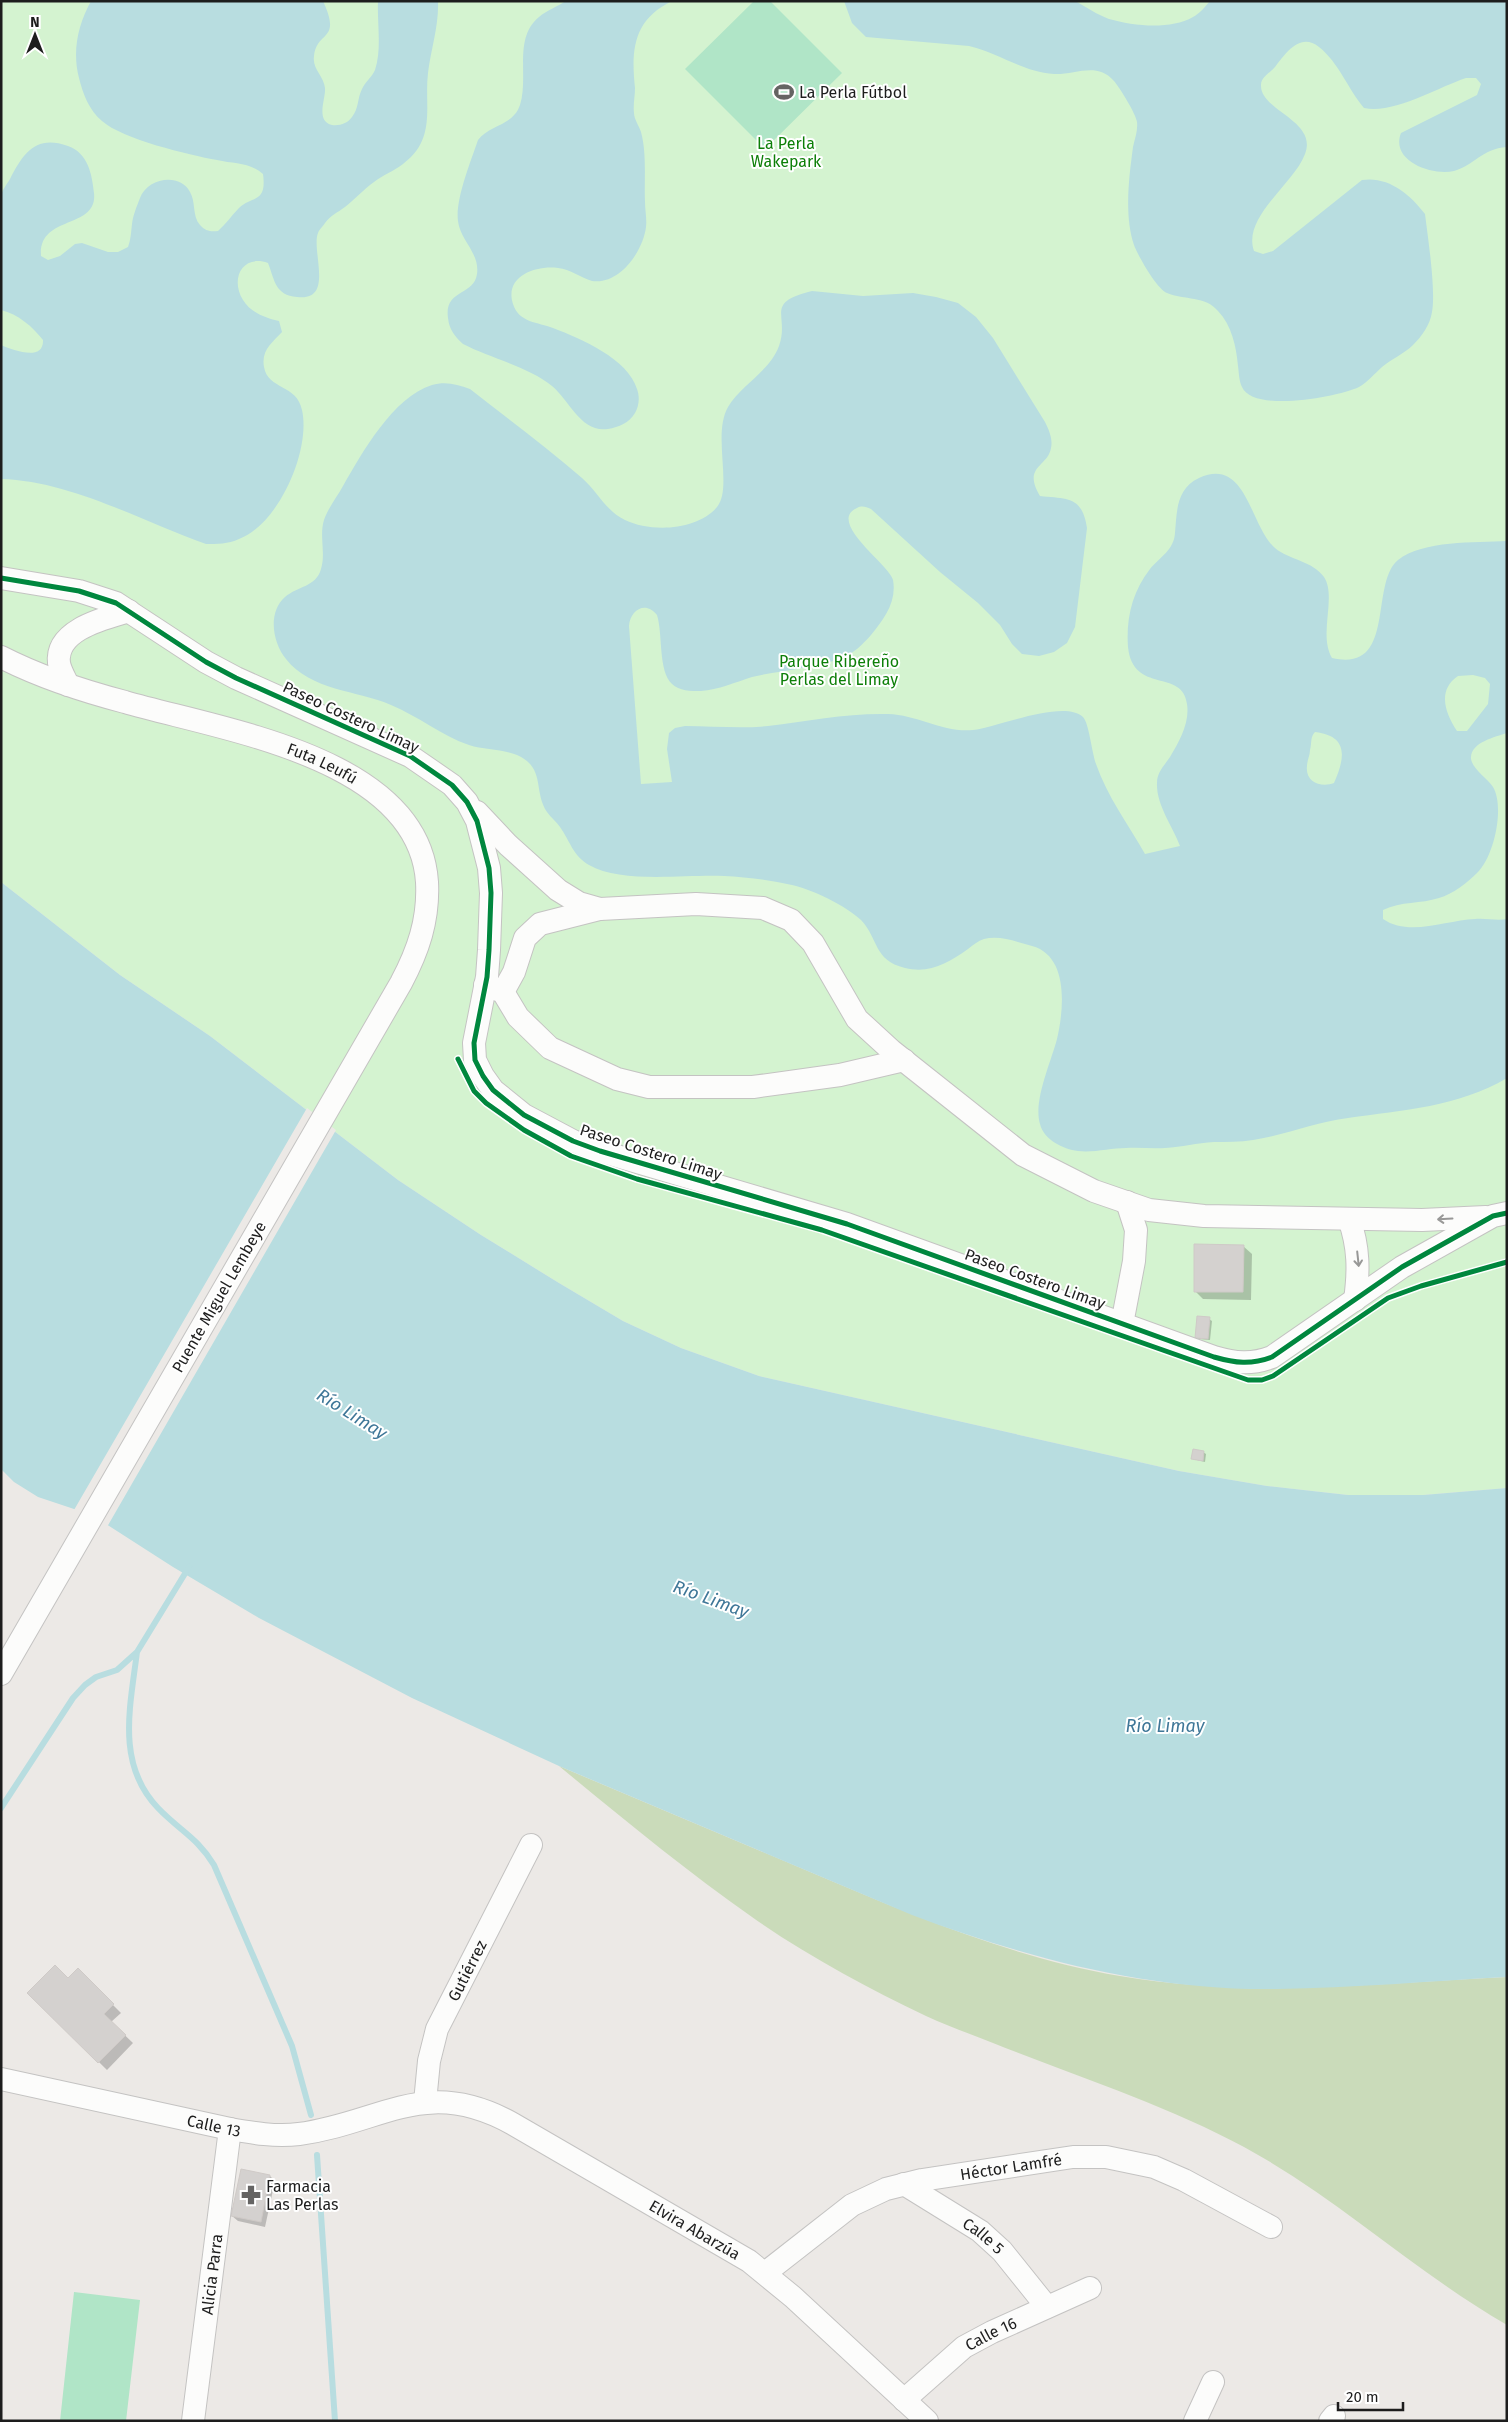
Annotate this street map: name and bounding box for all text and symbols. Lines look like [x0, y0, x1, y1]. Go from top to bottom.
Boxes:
north arrow [10, 10, 60, 60]
text: N [30, 14, 40, 31]
sports icon: La Perla Fútbol [773, 81, 795, 103]
place label: La Perla Fútbol [799, 83, 907, 102]
park label: La Perla Wakepark [751, 134, 822, 171]
park label: Parque Ribereño Perlas del Limay [779, 652, 899, 689]
street label: Paseo Costero Limay [280, 677, 422, 757]
street label: Futa Leufú [285, 739, 361, 787]
street label: Paseo Costero Limay [578, 1120, 725, 1184]
one-way arrow [1437, 1215, 1453, 1224]
street label: Puente Miguel Lembeye [168, 1218, 270, 1376]
street label: Paseo Costero Limay [962, 1245, 1108, 1313]
one-way arrow [1353, 1251, 1363, 1267]
water label: Río Limay [313, 1384, 392, 1445]
water label: Río Limay [670, 1575, 753, 1623]
water label: Río Limay [1126, 1715, 1206, 1737]
street label: Gutiérrez [443, 1937, 490, 2004]
street label: Calle 13 [185, 2110, 242, 2140]
street label: Héctor Lamfré [959, 2149, 1063, 2184]
place label: Farmacia Las Perlas [266, 2177, 338, 2214]
pharmacy icon: Farmacia Las Perlas [240, 2184, 262, 2206]
street label: Elvira Abarzúa [646, 2196, 744, 2263]
street label: Calle 5 [960, 2213, 1008, 2258]
street label: Alicia Parra [197, 2233, 226, 2316]
street label: Calle 16 [962, 2313, 1019, 2354]
scale bar [1338, 2380, 1403, 2412]
text: 20 m [1346, 2388, 1379, 2406]

